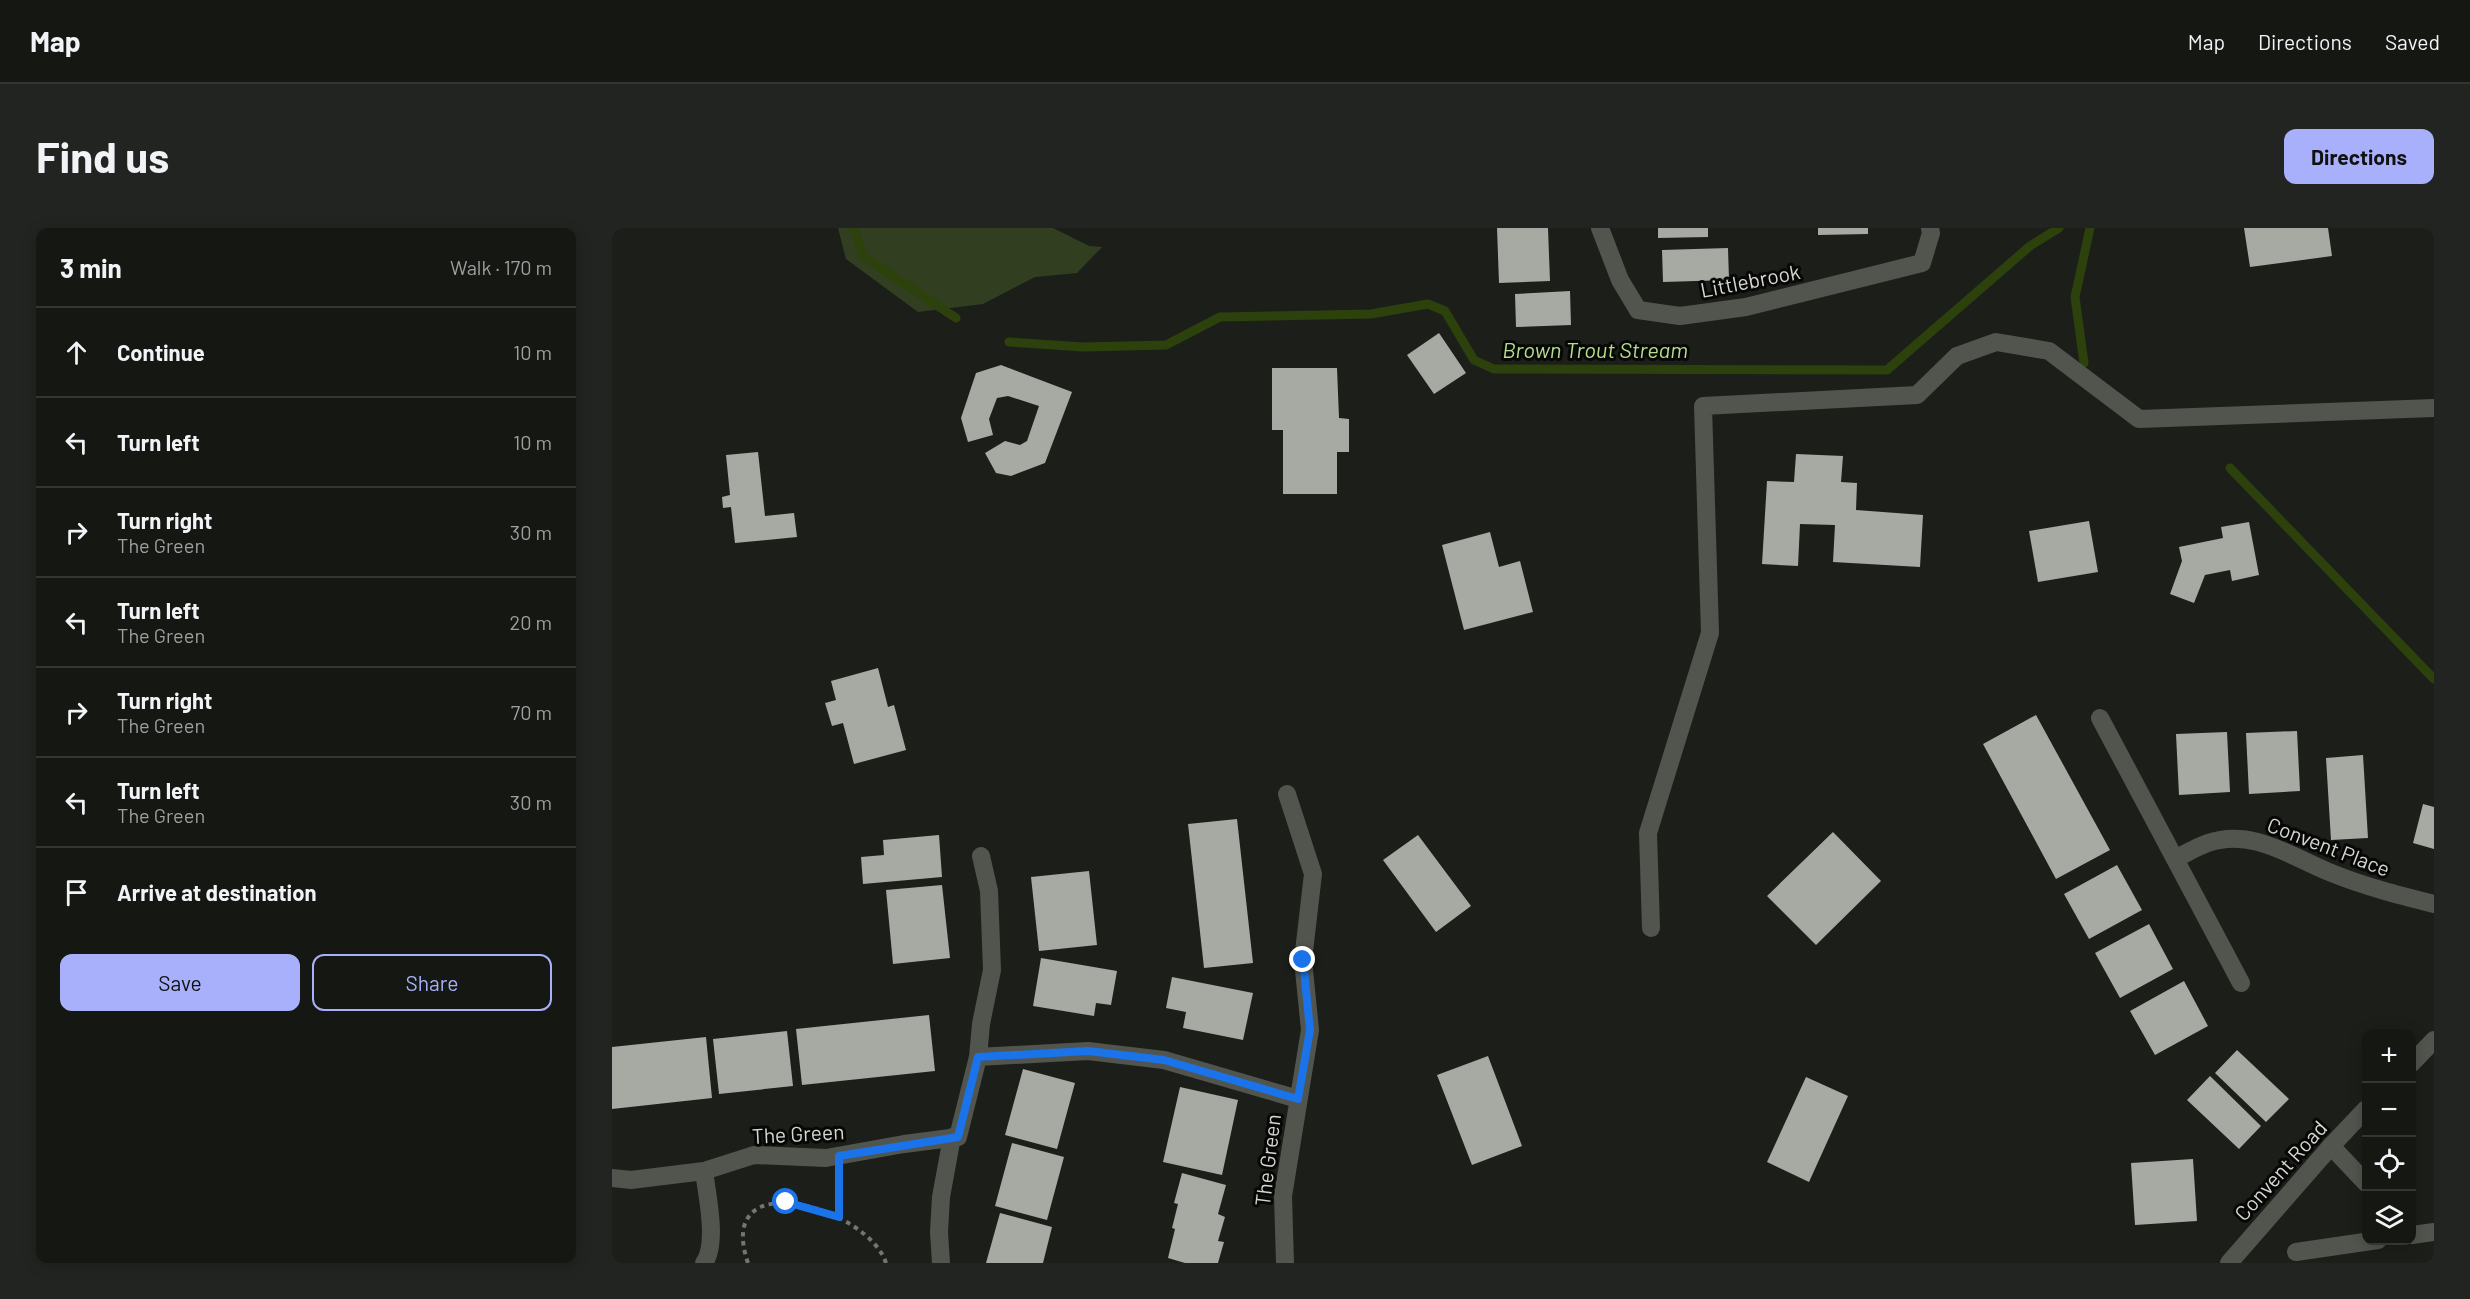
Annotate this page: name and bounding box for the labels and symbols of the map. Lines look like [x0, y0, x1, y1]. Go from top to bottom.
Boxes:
street label: Littlebrook [1698, 258, 1802, 302]
water label: Brown Trout Stream [1502, 336, 1688, 362]
street label: Convent Place [2264, 811, 2394, 881]
route end [1289, 946, 1315, 972]
street label: The Green [1249, 1113, 1285, 1207]
street label: Convent Road [2229, 1115, 2331, 1225]
street label: The Green [751, 1118, 845, 1148]
route start [772, 1188, 798, 1214]

